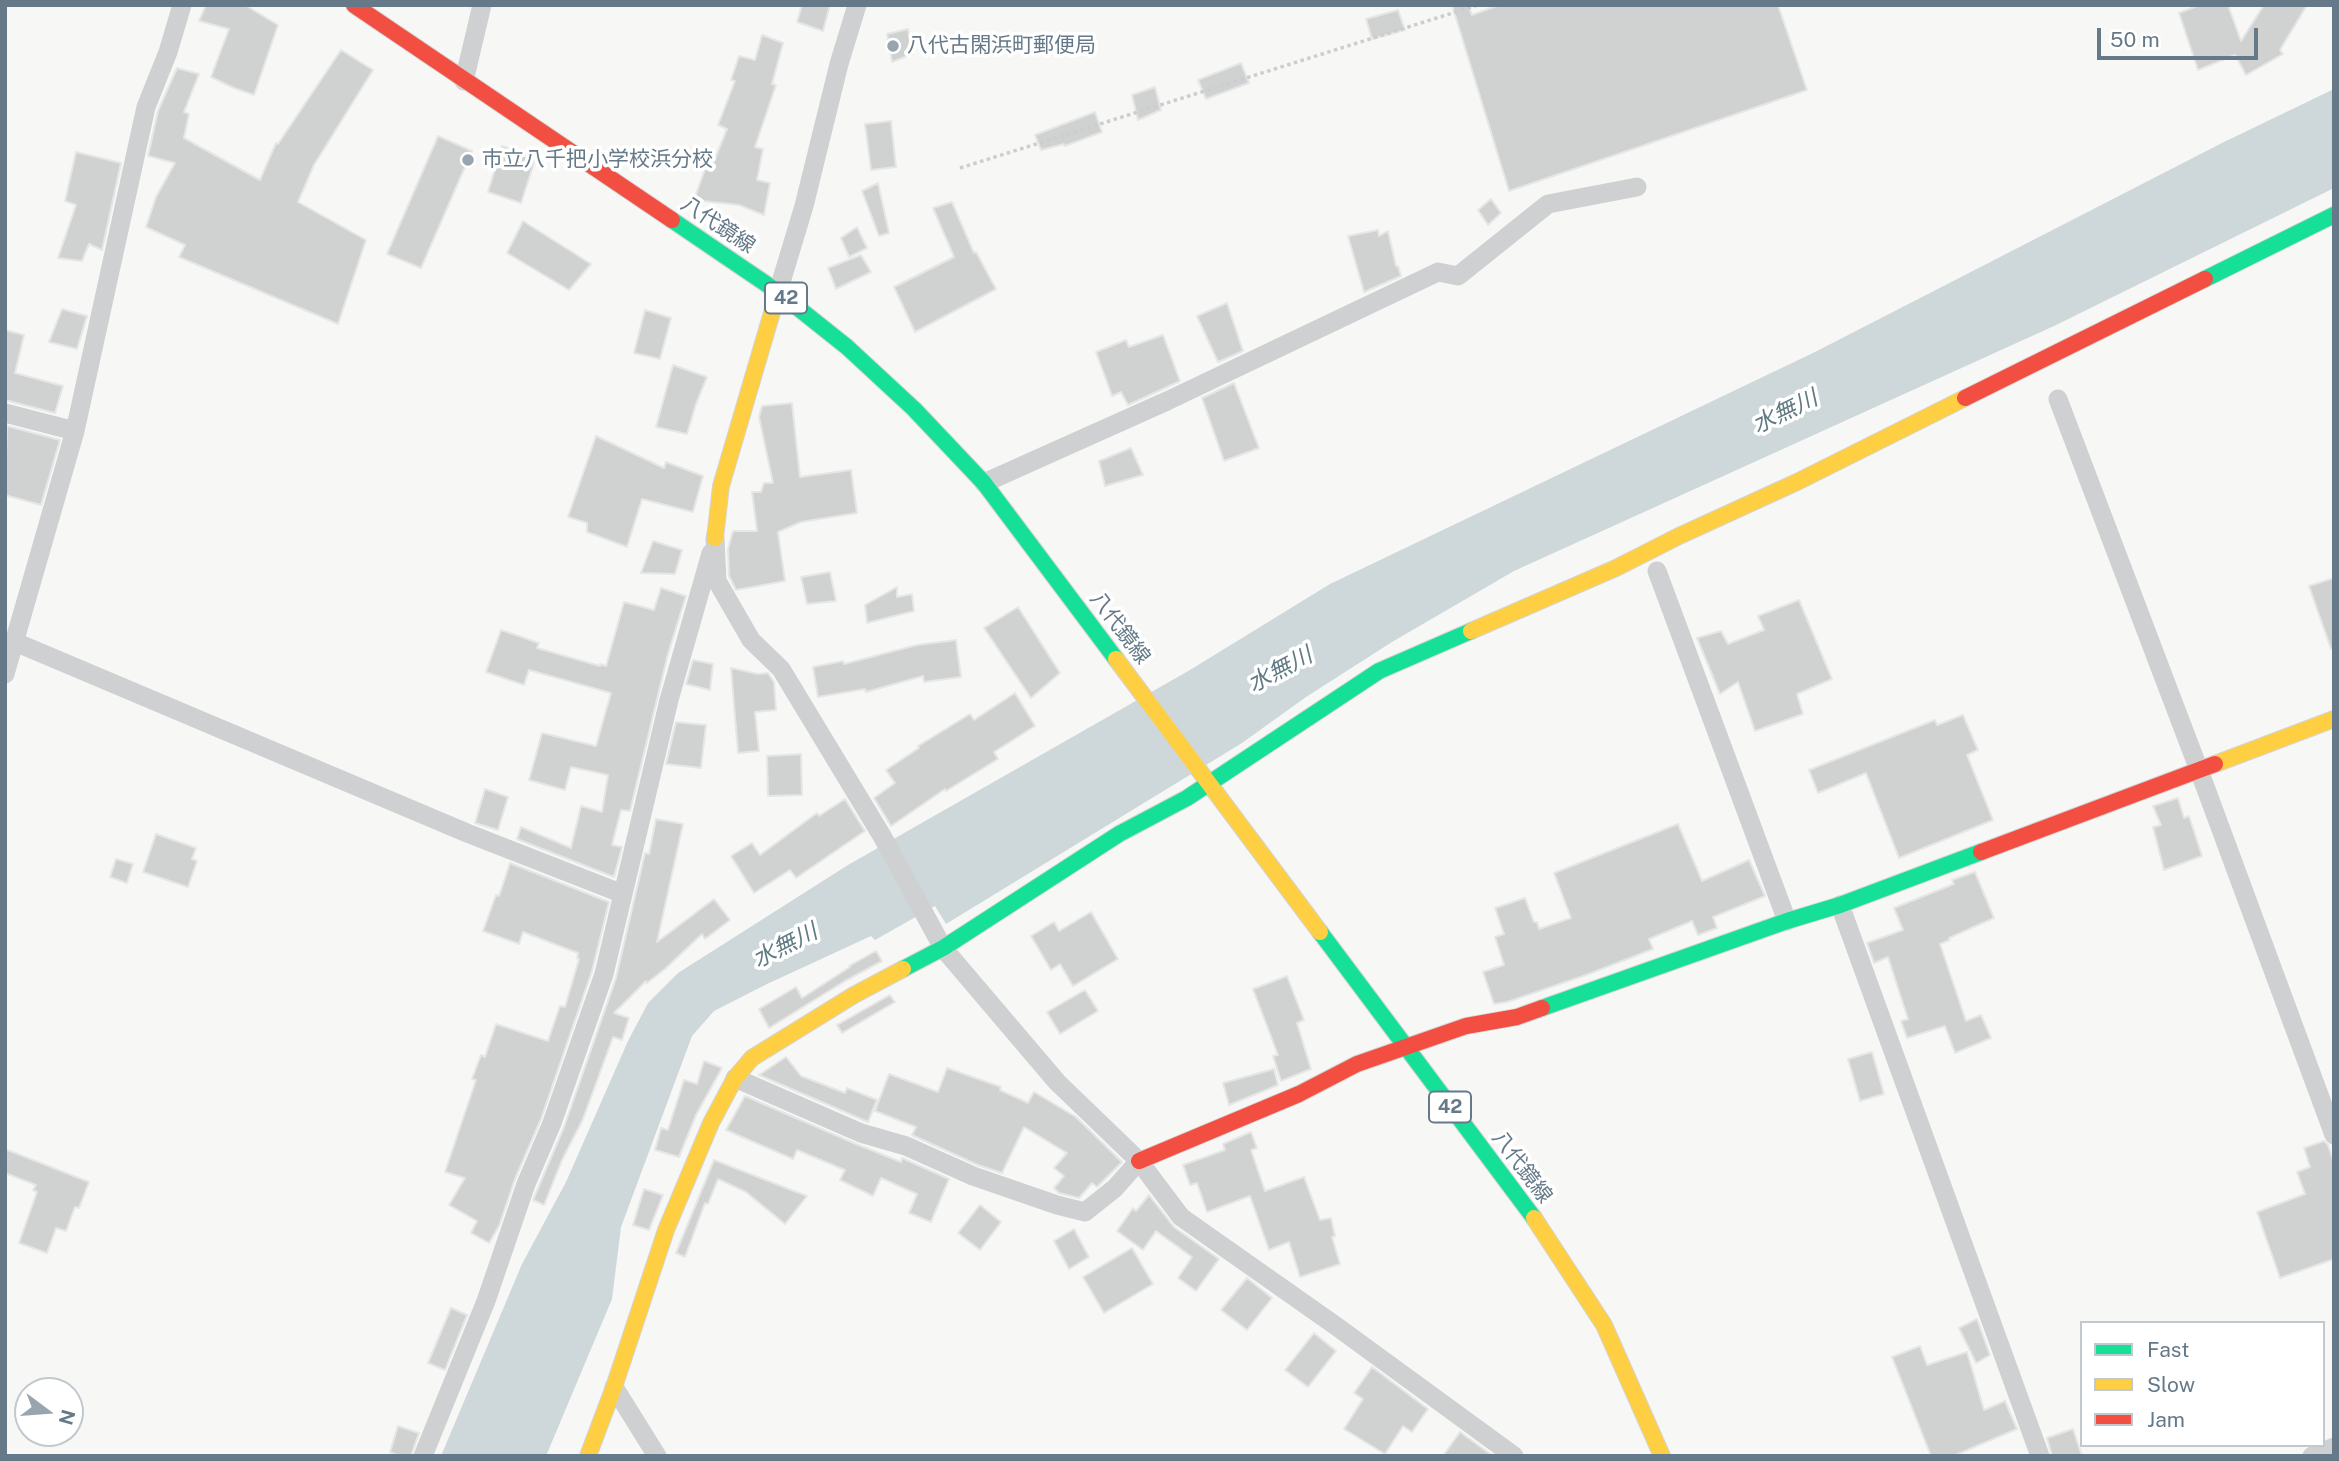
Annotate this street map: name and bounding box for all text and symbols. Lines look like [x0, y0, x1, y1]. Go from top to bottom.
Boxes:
scale bar [2101, 14, 2262, 58]
text: 50 m [2110, 27, 2160, 52]
place label: 八代古閑浜町郵便局 [907, 33, 1096, 59]
marker: 八代古閑浜町郵便局 [885, 38, 901, 54]
place label: 市立八千把小学校浜分校 [482, 147, 713, 173]
marker: 市立八千把小学校浜分校 [460, 152, 476, 168]
street label: 八代鏡線 [676, 191, 760, 259]
road number: 42 [765, 282, 807, 314]
water label: 水無川 [1748, 384, 1822, 440]
street label: 八代鏡線 [1085, 587, 1155, 669]
water label: 水無川 [1243, 642, 1317, 698]
water label: 水無川 [748, 918, 822, 974]
road number: 42 [1429, 1092, 1471, 1122]
street label: 八代鏡線 [1487, 1126, 1557, 1208]
legend [2080, 1321, 2325, 1447]
text: Fast [2147, 1337, 2189, 1362]
text: Slow [2147, 1372, 2195, 1397]
north arrow [14, 1377, 84, 1447]
text: N [55, 1407, 80, 1427]
text: Jam [2147, 1407, 2185, 1432]

